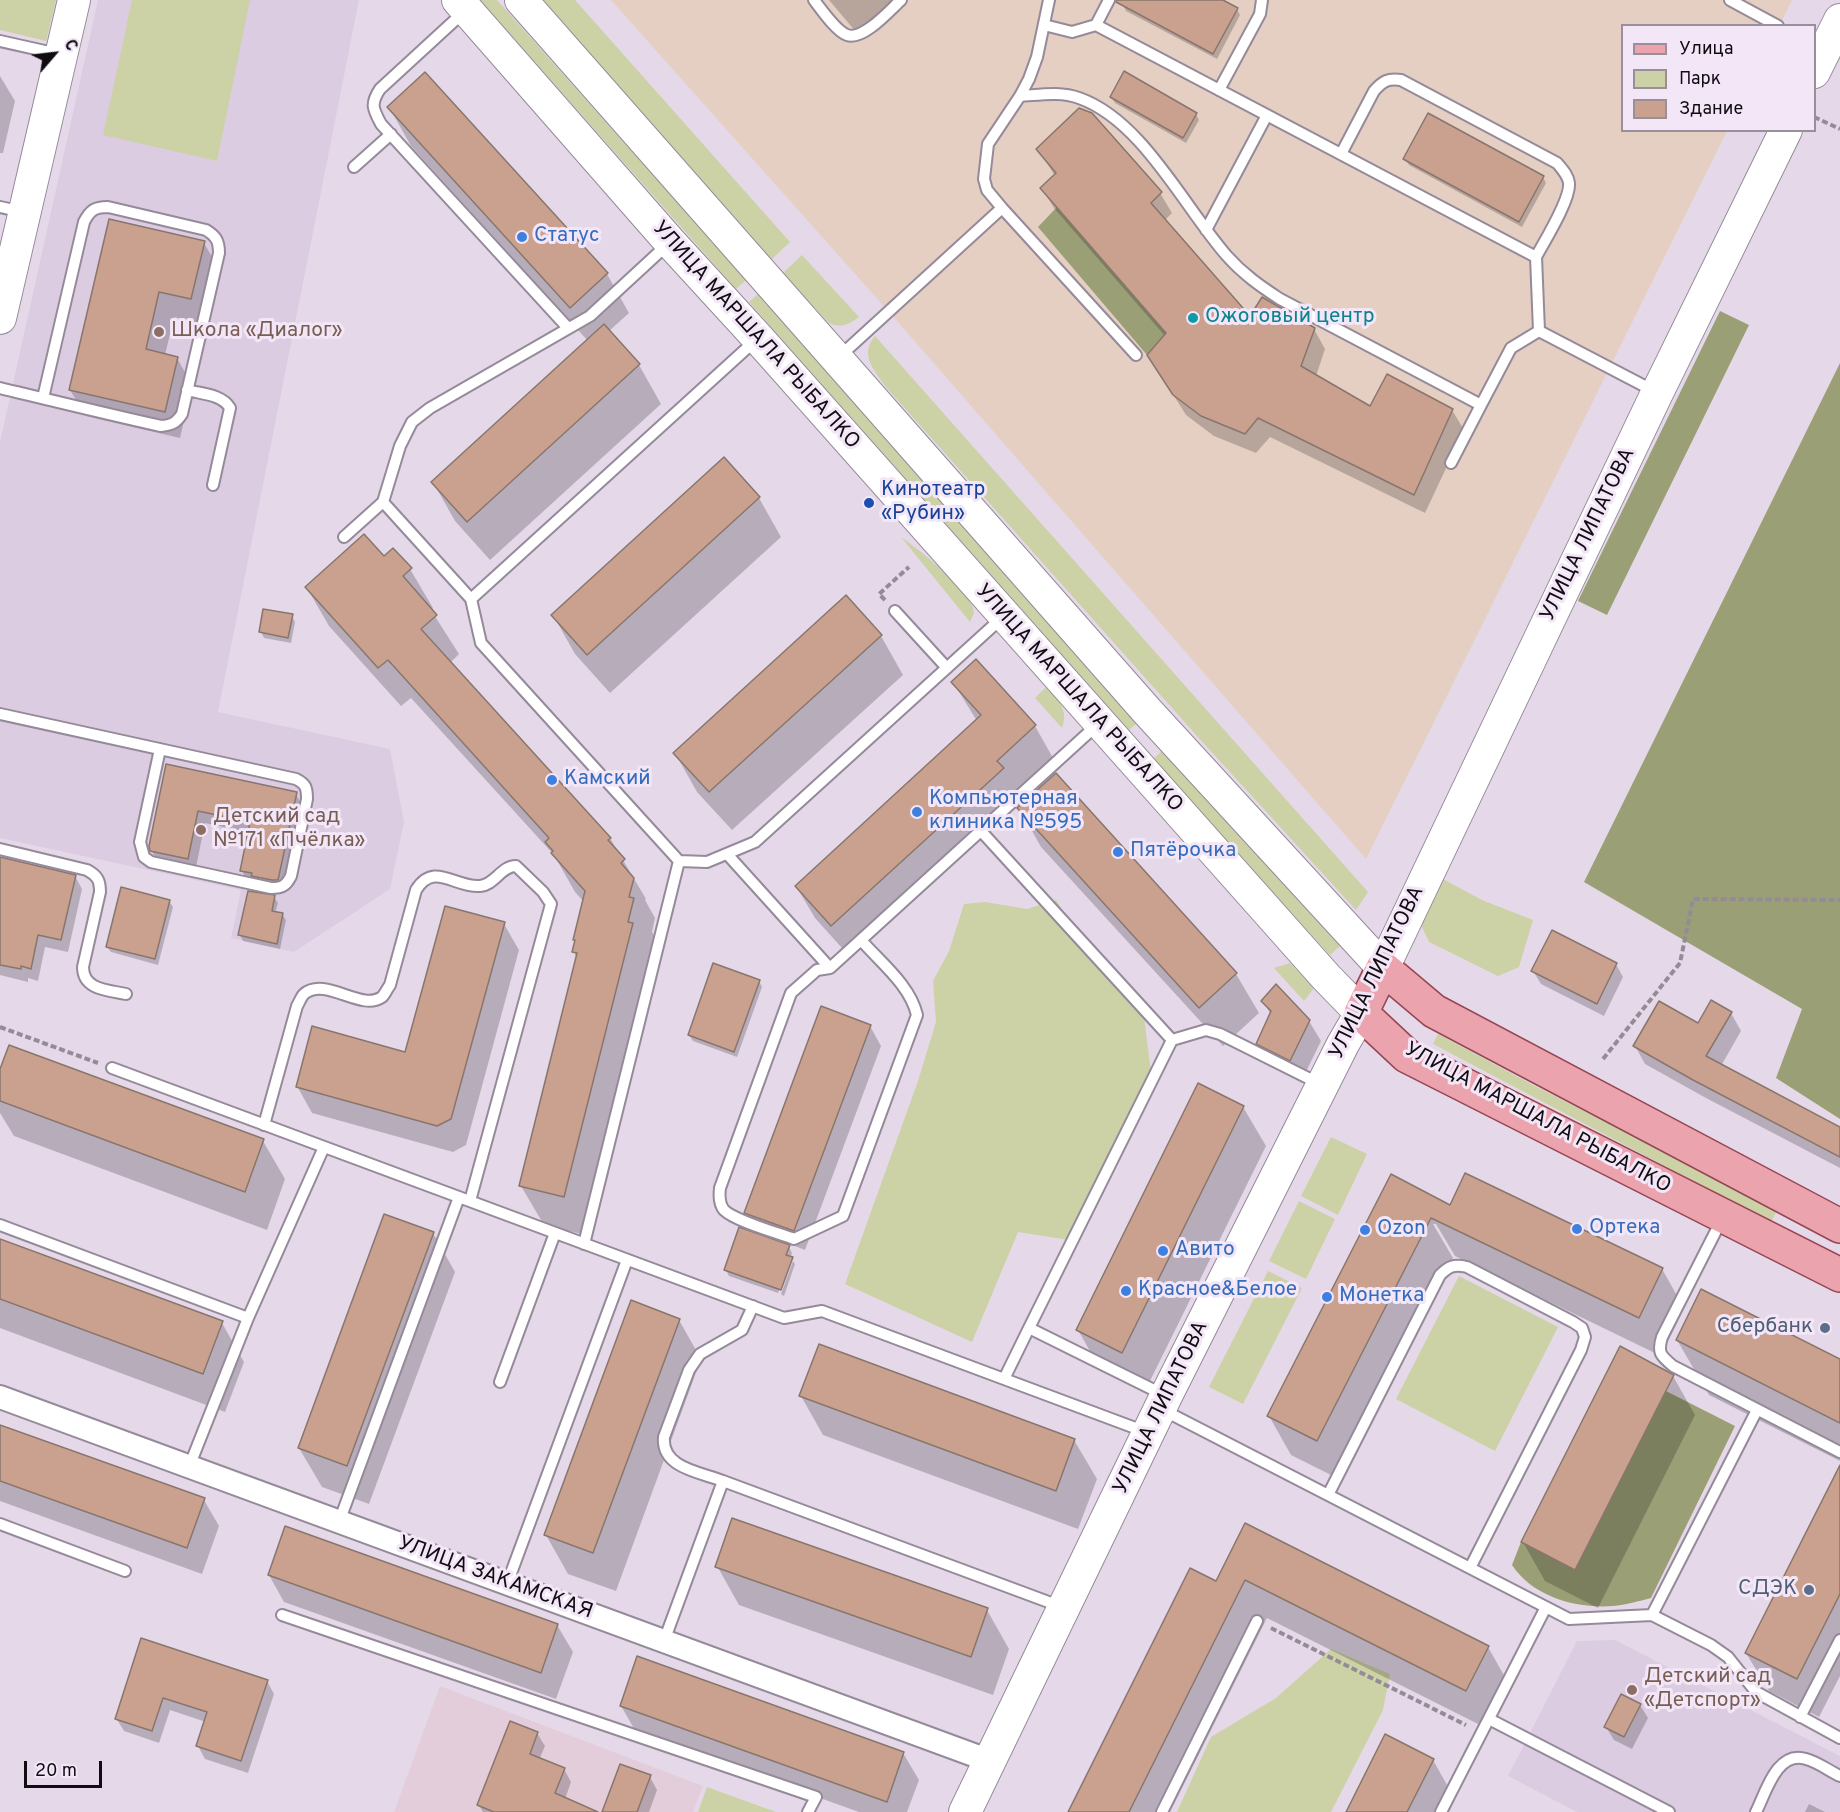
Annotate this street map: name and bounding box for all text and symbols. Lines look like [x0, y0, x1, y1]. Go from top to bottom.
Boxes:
north arrow [24, 24, 84, 84]
legend [1621, 24, 1816, 132]
text: С [59, 36, 81, 55]
text: Улица [1679, 38, 1733, 61]
text: Парк [1679, 68, 1721, 91]
text: Здание [1679, 98, 1743, 121]
street label: УЛИЦА МАРШАЛА РЫБАЛКО [646, 217, 864, 455]
place label: Статус [534, 224, 600, 250]
marker: Статус [515, 230, 529, 244]
place label: Ожоговый центр [1205, 305, 1375, 331]
marker: Ожоговый центр [1186, 311, 1200, 325]
place label: Школа «Диалог» [171, 319, 343, 345]
marker: Школа «Диалог» [152, 325, 166, 339]
street label: УЛИЦА ЛИПАТОВА [1536, 444, 1642, 626]
place label: Кинотеатр «Рубин» [881, 478, 985, 528]
marker: Кинотеатр «Рубин» [862, 496, 876, 510]
street label: УЛИЦА МАРШАЛА РЫБАЛКО [969, 580, 1187, 818]
place label: Камский [564, 767, 651, 793]
marker: Камский [545, 773, 559, 787]
place label: Компьютерная клиника №595 [929, 787, 1082, 837]
place label: Детский сад №171 «Пчёлка» [213, 805, 365, 855]
marker: Компьютерная клиника №595 [910, 805, 924, 819]
marker: Детский сад №171 «Пчёлка» [194, 823, 208, 837]
place label: Пятёрочка [1130, 839, 1236, 865]
marker: Пятёрочка [1111, 845, 1125, 859]
street label: УЛИЦА ЛИПАТОВА [1325, 882, 1431, 1064]
street label: УЛИЦА МАРШАЛА РЫБАЛКО [1399, 1038, 1675, 1200]
place label: Ортека [1589, 1216, 1660, 1242]
place label: Ozon [1377, 1217, 1426, 1243]
marker: Ортека [1570, 1222, 1584, 1236]
marker: Ozon [1358, 1223, 1372, 1237]
place label: Авито [1175, 1238, 1235, 1264]
marker: Авито [1156, 1244, 1170, 1258]
place label: Красное&Белое [1138, 1278, 1297, 1304]
marker: Красное&Белое [1119, 1284, 1133, 1298]
place label: Монетка [1339, 1284, 1424, 1310]
marker: Монетка [1320, 1290, 1334, 1304]
place label: Сбербанк [1717, 1315, 1813, 1341]
street label: УЛИЦА ЛИПАТОВА [1109, 1317, 1215, 1499]
marker: Сбербанк [1818, 1321, 1832, 1335]
street label: УЛИЦА ЗАКАМСКАЯ [394, 1532, 596, 1626]
place label: СДЭК [1738, 1577, 1797, 1603]
marker: СДЭК [1802, 1583, 1816, 1597]
place label: Детский сад «Детспорт» [1644, 1665, 1771, 1715]
marker: Детский сад «Детспорт» [1625, 1683, 1639, 1697]
scale bar [27, 1749, 105, 1787]
text: 20 m [35, 1760, 77, 1783]

